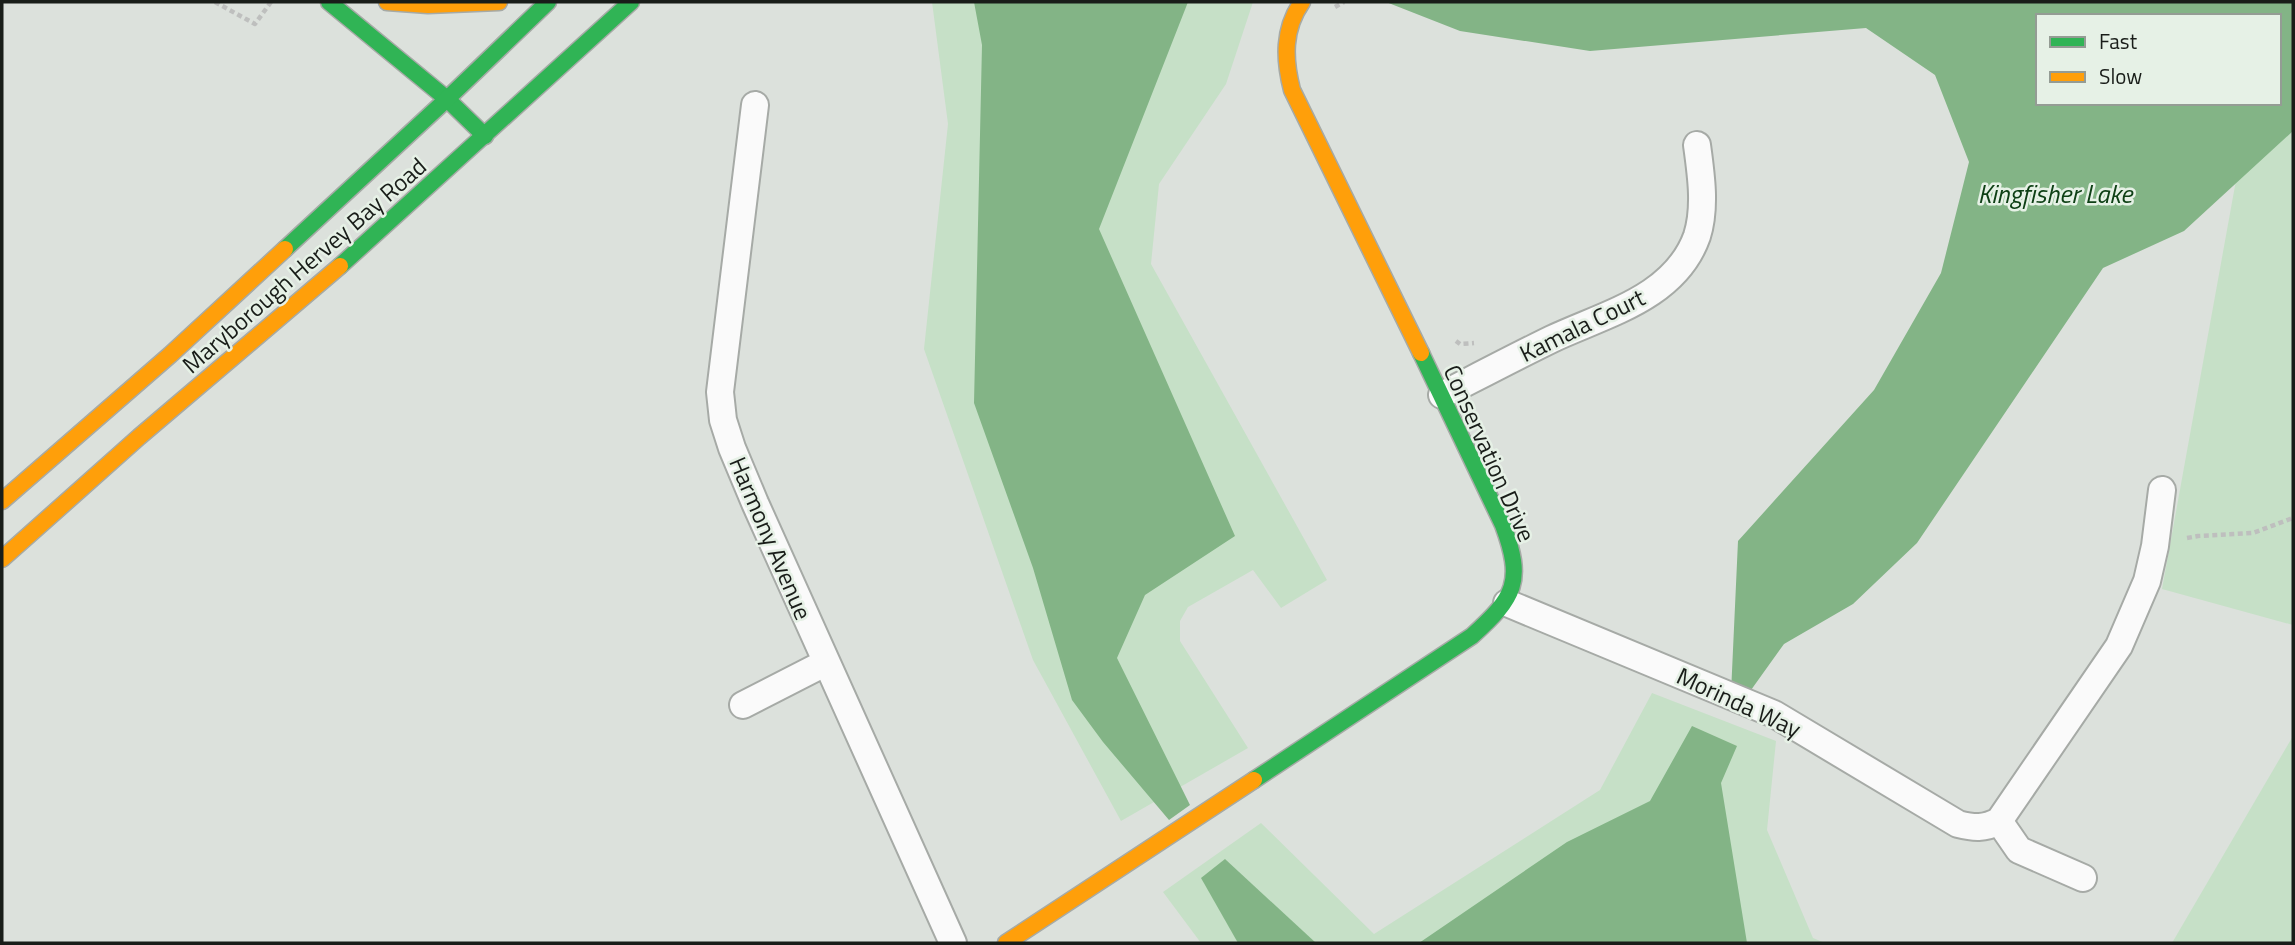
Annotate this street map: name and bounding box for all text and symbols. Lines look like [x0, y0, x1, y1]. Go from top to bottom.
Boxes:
legend [2036, 14, 2281, 105]
text: Fast [2099, 25, 2138, 57]
text: Slow [2099, 60, 2142, 92]
street label: Maryborough Hervey Bay Road [174, 149, 434, 381]
water label: Kingfisher Lake [1978, 174, 2134, 213]
street label: Kamala Court [1513, 279, 1651, 371]
street label: Conservation Drive [1435, 359, 1545, 547]
street label: Harmony Avenue [720, 451, 822, 625]
street label: Morinda Way [1671, 657, 1807, 747]

